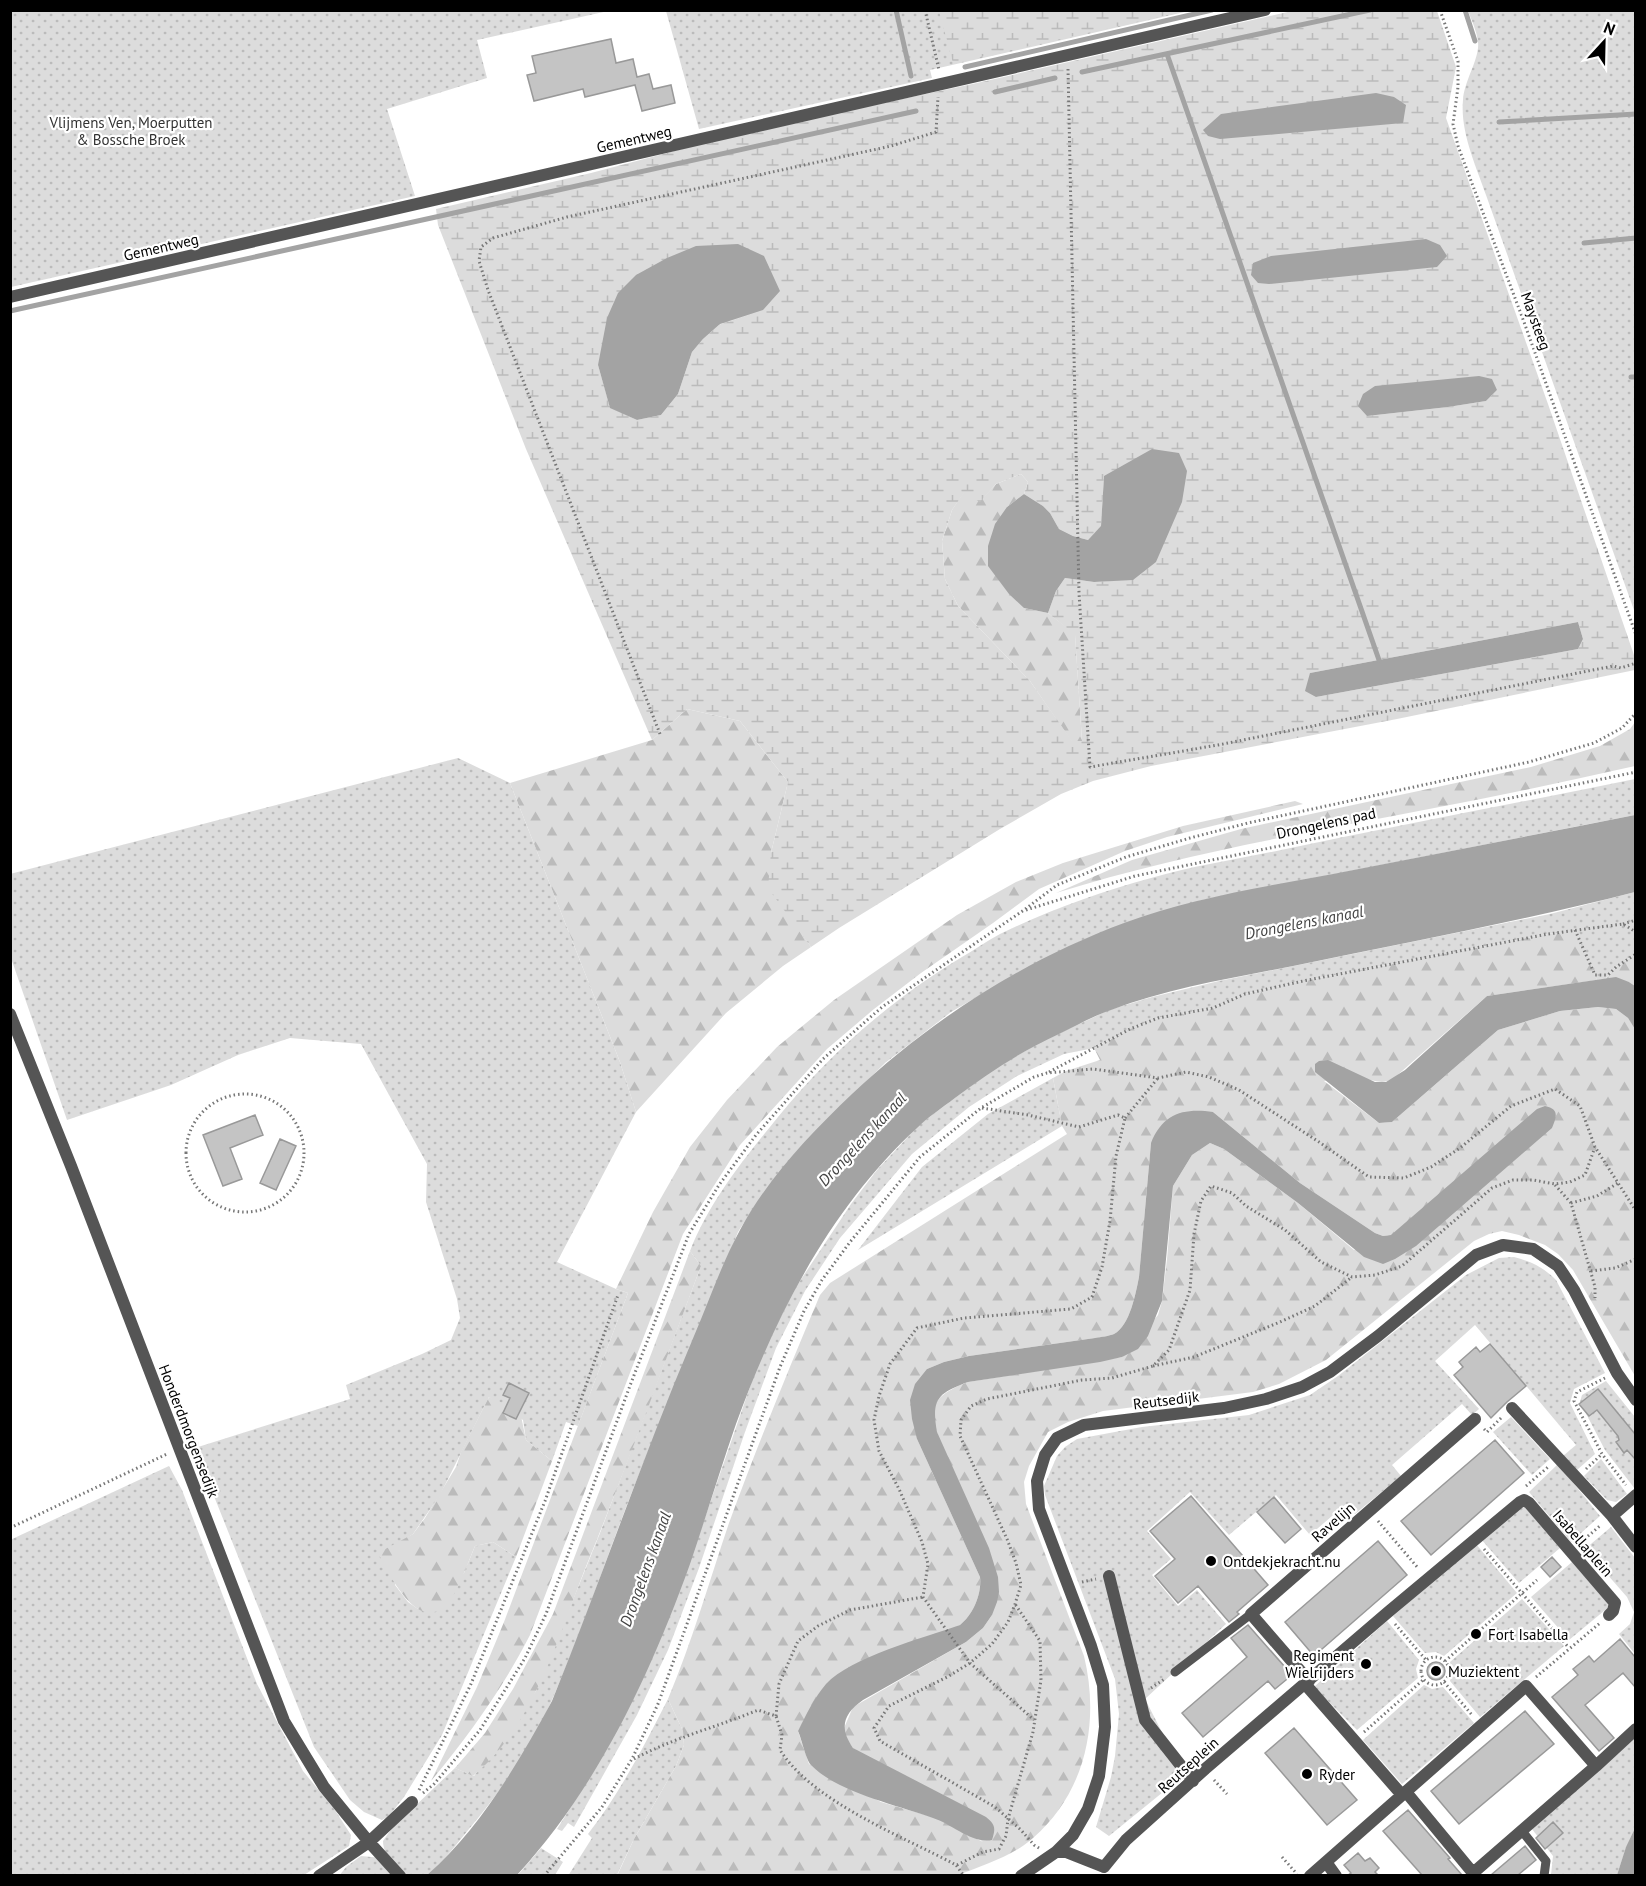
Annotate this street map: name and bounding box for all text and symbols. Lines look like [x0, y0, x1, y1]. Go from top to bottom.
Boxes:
north arrow [1574, 12, 1634, 72]
text: N [1601, 17, 1618, 39]
park label: Vlijmens Ven, Moerputten & Bossche Broek [48, 113, 213, 149]
street label: Gementweg [595, 121, 673, 157]
street label: Gementweg [122, 229, 200, 265]
street label: Maysteeg [1517, 289, 1555, 353]
street label: Drongelens pad [1275, 803, 1377, 843]
water label: Drongelens kanaal [1243, 901, 1366, 943]
water label: Drongelens kanaal [814, 1088, 911, 1190]
street label: Honderdmorgensedijk [155, 1361, 224, 1501]
street label: Reutsedijk [1132, 1386, 1201, 1413]
street label: Ravelijn [1307, 1498, 1359, 1546]
street label: Isabellaplein [1549, 1506, 1617, 1580]
water label: Drongelens kanaal [615, 1508, 675, 1629]
place label: Ontdekjekracht.nu [1223, 1552, 1341, 1571]
marker: Ontdekjekracht.nu [1204, 1554, 1218, 1568]
place label: Fort Isabella [1488, 1625, 1568, 1644]
marker: Fort Isabella [1469, 1627, 1483, 1641]
place label: Regiment Wielrijders [1285, 1646, 1354, 1682]
marker: Regiment Wielrijders [1359, 1657, 1373, 1671]
place label: Muziektent [1448, 1662, 1519, 1681]
marker: Muziektent [1429, 1664, 1443, 1678]
street label: Reutseplein [1154, 1733, 1222, 1797]
place label: Ryder [1319, 1765, 1355, 1784]
marker: Ryder [1300, 1767, 1314, 1781]

